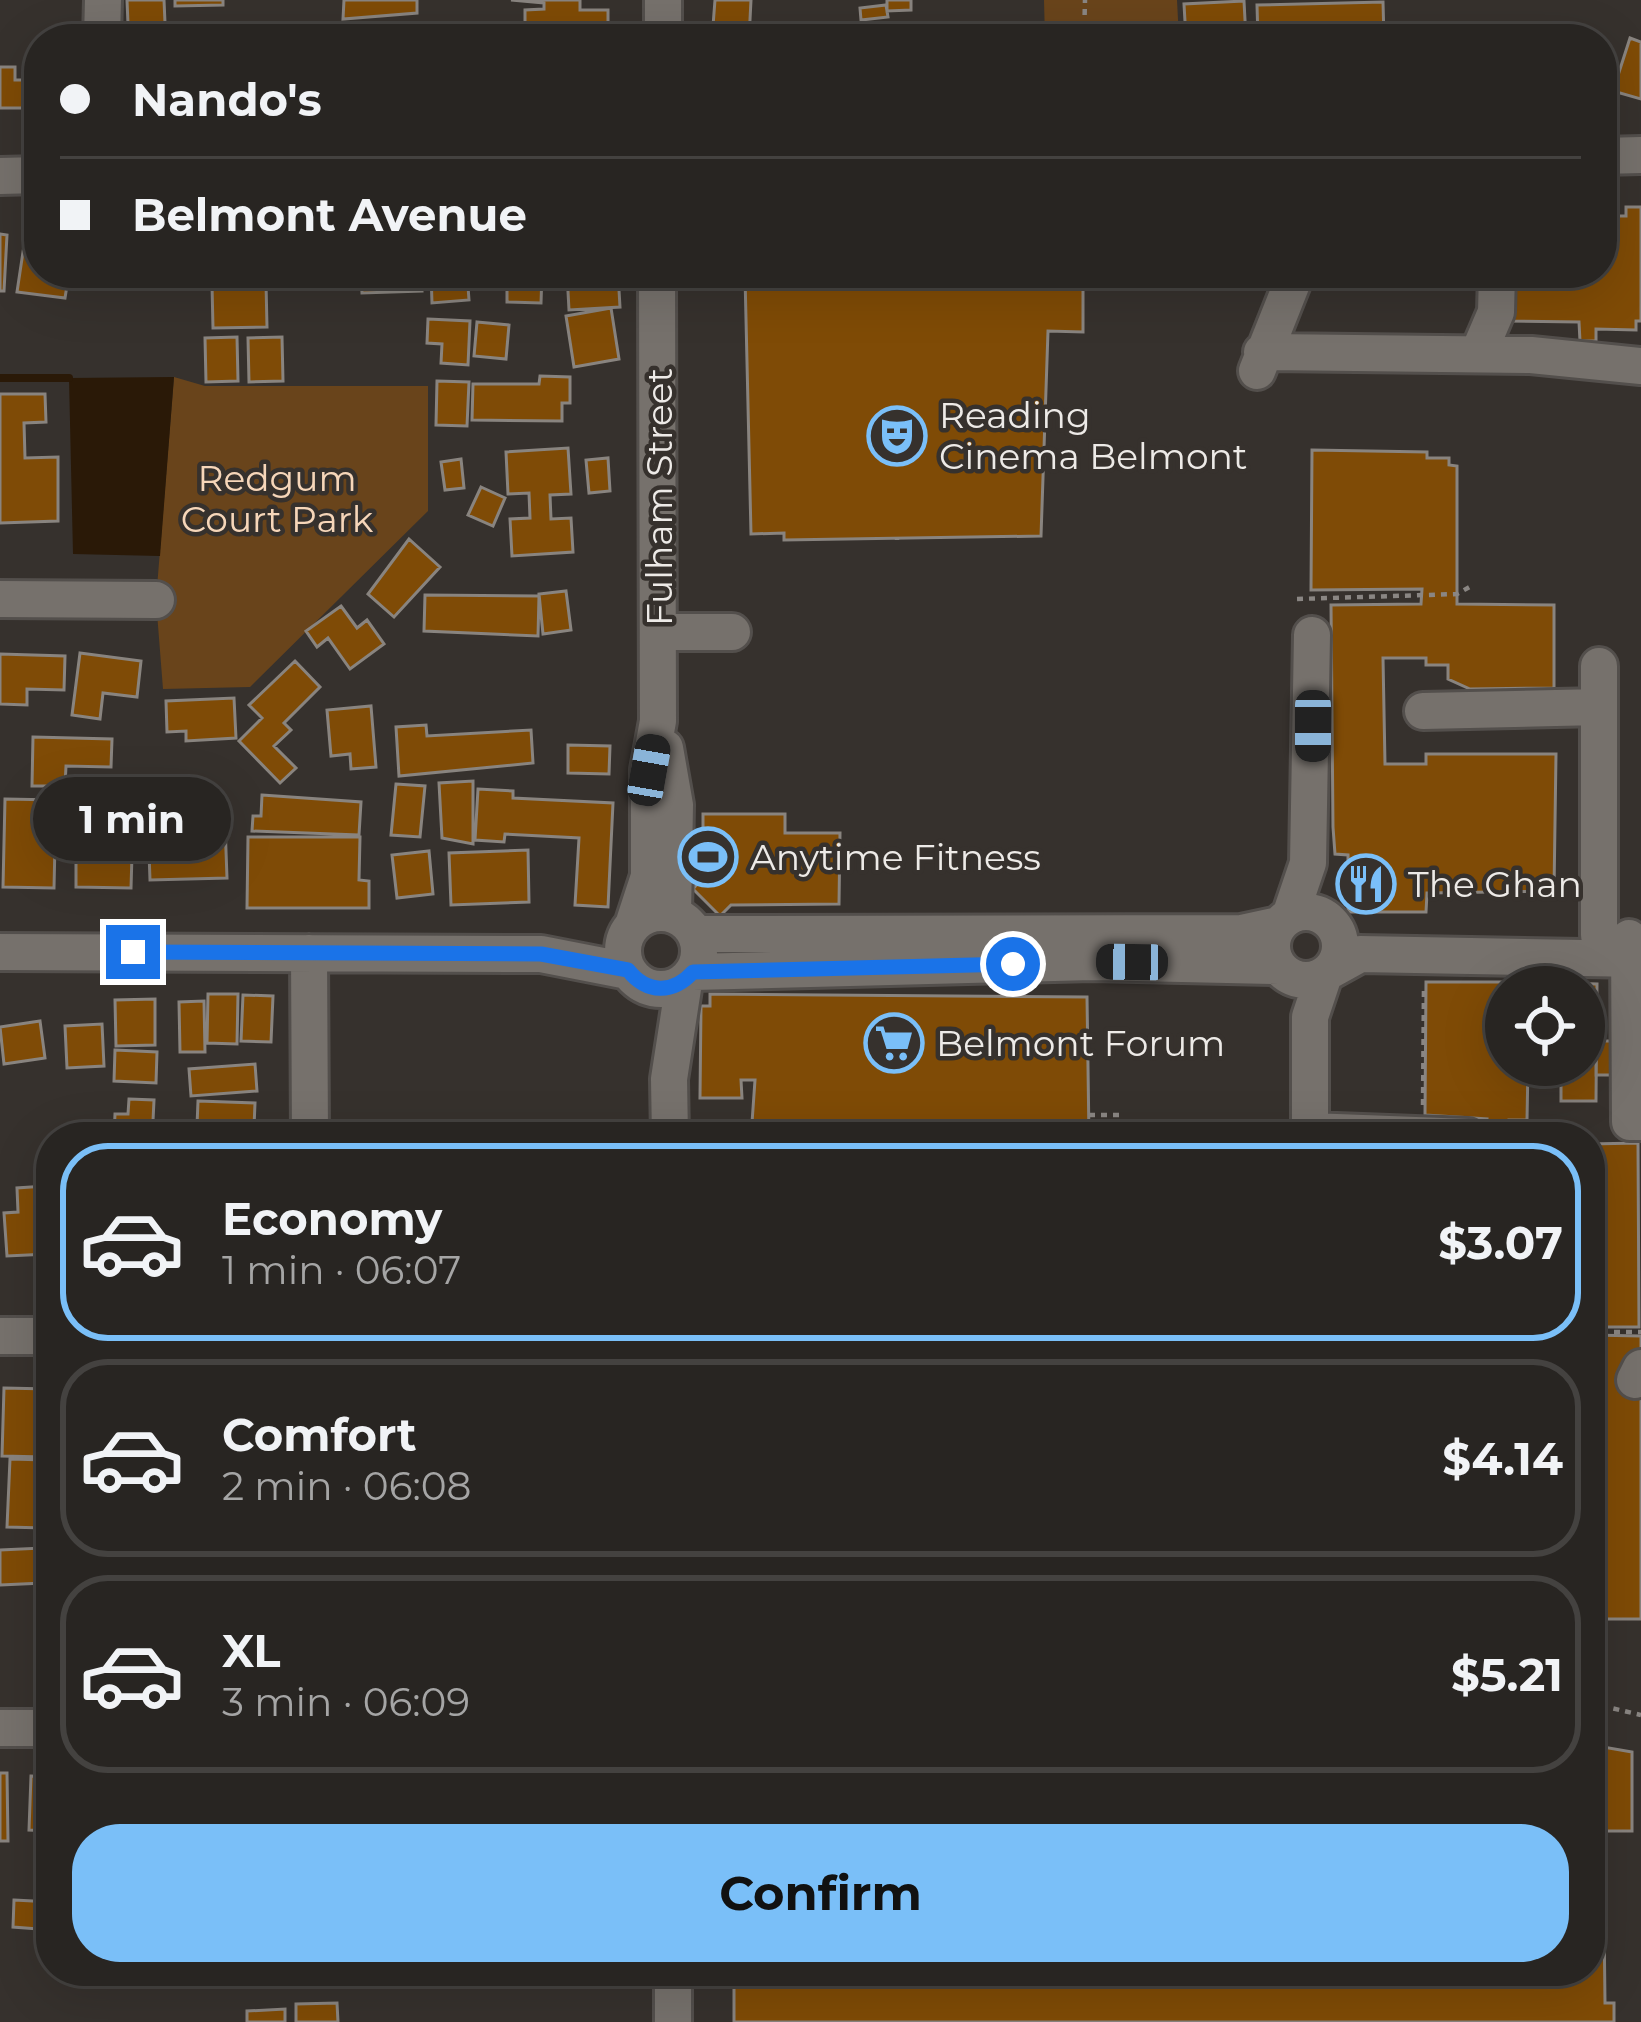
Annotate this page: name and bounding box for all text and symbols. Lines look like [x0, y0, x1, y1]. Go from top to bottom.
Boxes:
text: Nando's [132, 72, 322, 127]
text: Belmont Avenue [132, 187, 527, 242]
street label: Fulham Street [637, 368, 681, 626]
place label: Reading Cinema Belmont [939, 393, 1247, 478]
theatre icon: Reading Cinema Belmont [866, 405, 928, 467]
park label: Redgum Court Park [181, 456, 374, 541]
car [1295, 690, 1331, 762]
car [625, 731, 673, 809]
callout: 1 min [34, 778, 232, 862]
text: 1 min [79, 795, 185, 843]
sports icon: Anytime Fitness [677, 826, 739, 888]
place label: Anytime Fitness [750, 835, 1041, 879]
restaurant icon: The Ghan [1335, 853, 1397, 915]
place label: The Ghan [1408, 862, 1582, 906]
route end [106, 925, 160, 979]
route start [986, 937, 1040, 991]
car [1096, 943, 1168, 981]
map controls [1485, 966, 1605, 1086]
button: locate [1485, 966, 1605, 1086]
supermarket icon: Belmont Forum [863, 1012, 925, 1074]
place label: Belmont Forum [936, 1021, 1225, 1065]
icon: car [78, 1188, 186, 1296]
text: Economy [222, 1191, 442, 1246]
text: $3.07 [1438, 1215, 1563, 1270]
text: 1 min · 06:07 [222, 1246, 461, 1294]
icon: car [78, 1404, 186, 1512]
text: Comfort [222, 1407, 417, 1462]
text: $4.14 [1442, 1431, 1563, 1486]
text: 2 min · 06:08 [222, 1462, 471, 1510]
icon: car [78, 1620, 186, 1728]
text: XL [222, 1623, 280, 1678]
text: $5.21 [1451, 1647, 1563, 1702]
text: 3 min · 06:09 [222, 1678, 470, 1726]
button: Confirm [72, 1824, 1569, 1962]

